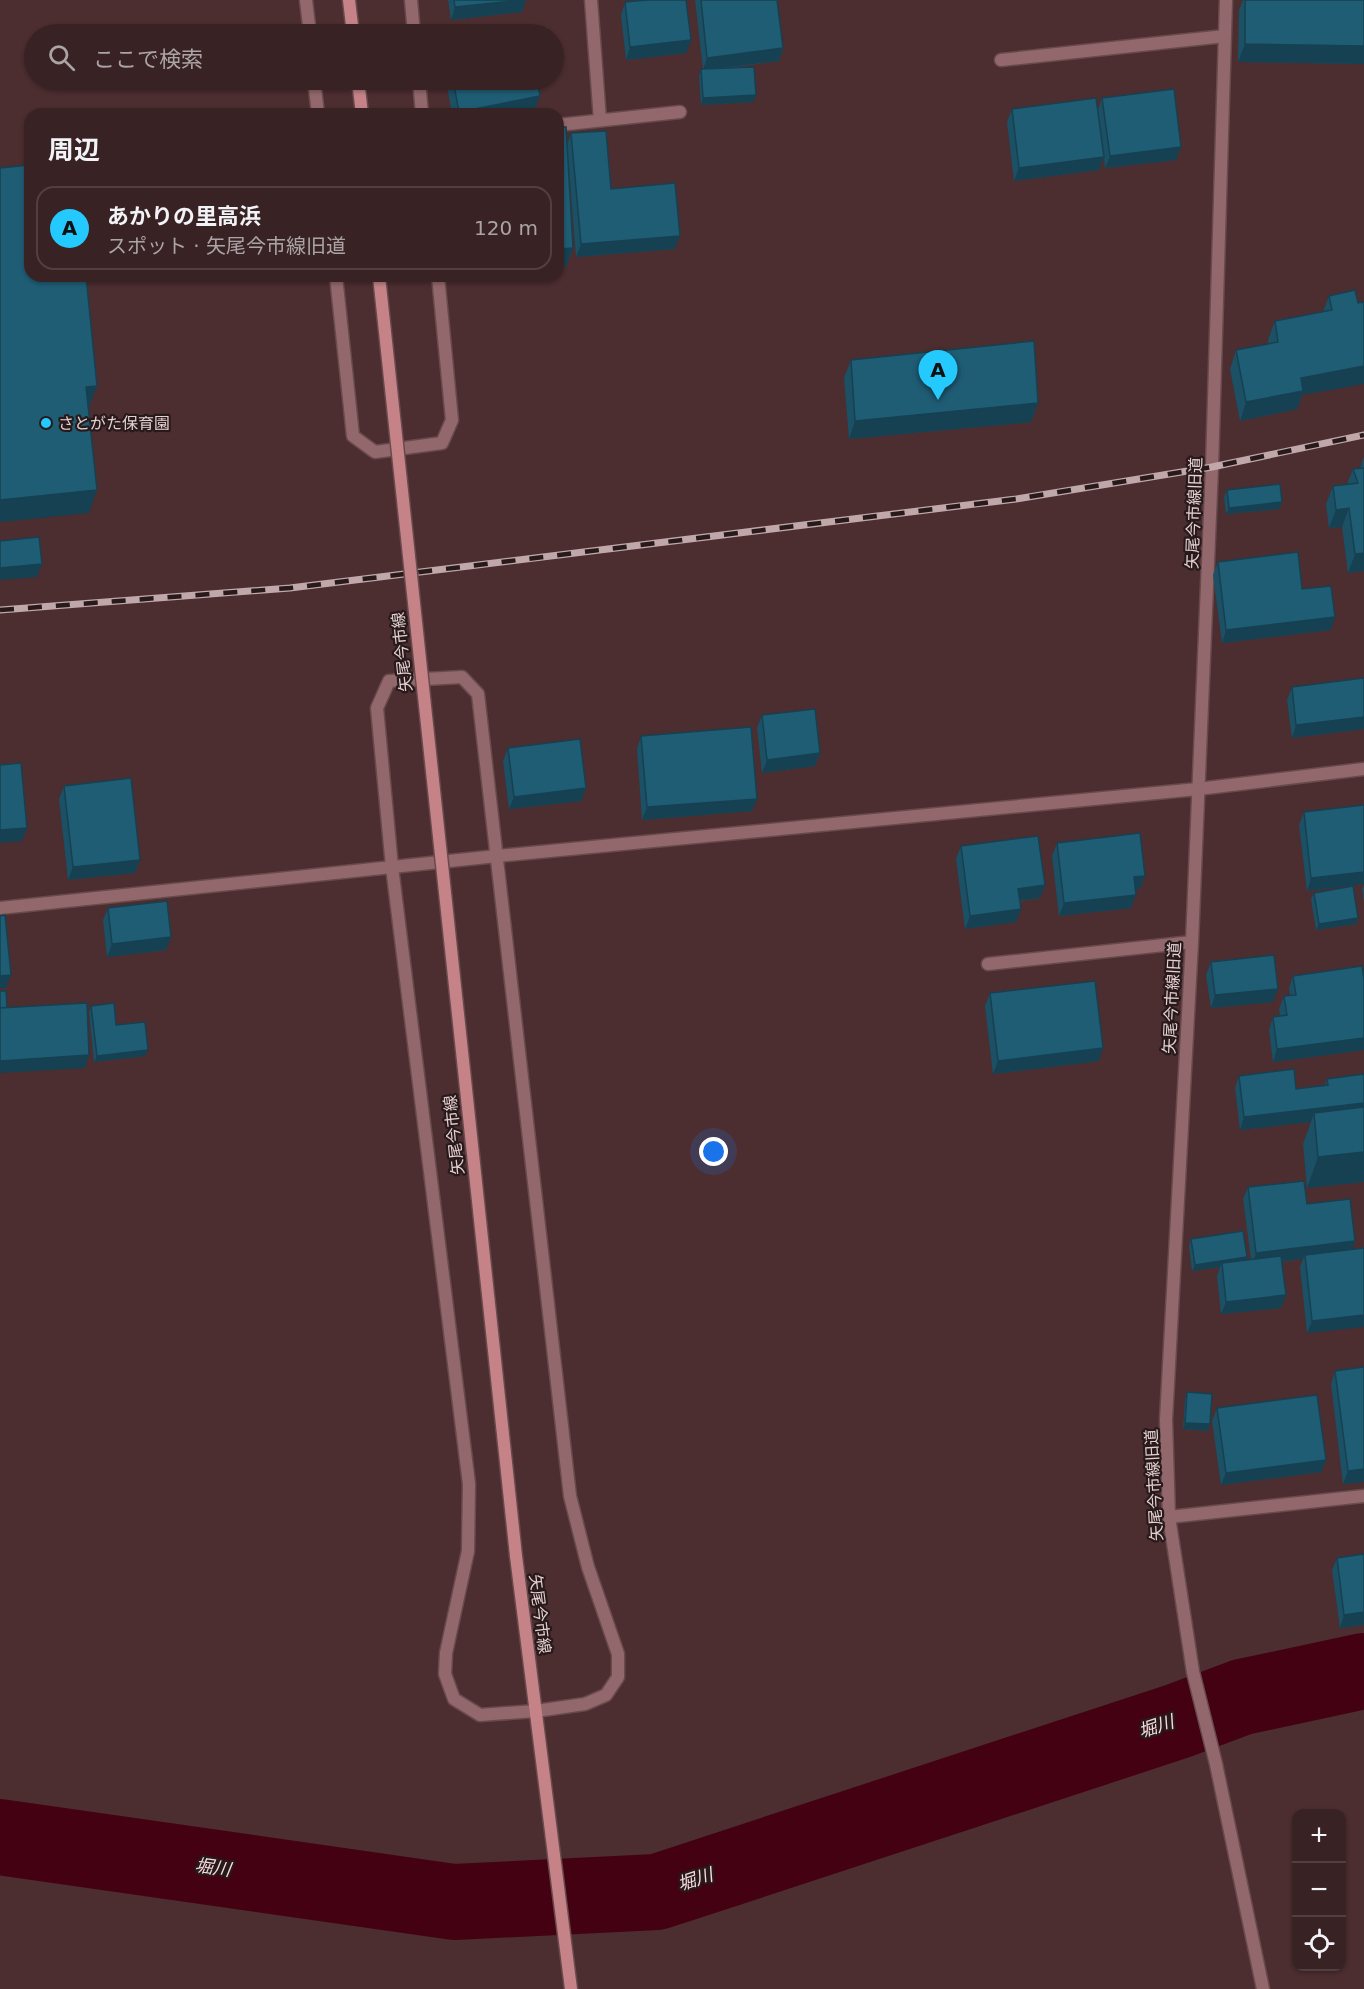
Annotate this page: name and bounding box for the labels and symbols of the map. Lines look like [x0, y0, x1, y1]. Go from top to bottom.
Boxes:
pin: A [918, 350, 958, 400]
place label: さとがた保育園 [58, 414, 170, 433]
marker: さとがた保育園 [39, 416, 53, 430]
street label: 矢尾今市線旧道 [1183, 457, 1205, 569]
street label: 矢尾今市線 [388, 611, 416, 693]
street label: 矢尾今市線旧道 [1160, 942, 1184, 1054]
street label: 矢尾今市線 [440, 1094, 468, 1176]
your location [699, 1137, 728, 1166]
street label: 矢尾今市線旧道 [1142, 1429, 1166, 1541]
street label: 矢尾今市線 [526, 1573, 554, 1655]
water label: 堀川 [1136, 1710, 1178, 1742]
water label: 堀川 [194, 1854, 234, 1880]
water label: 堀川 [675, 1863, 717, 1895]

